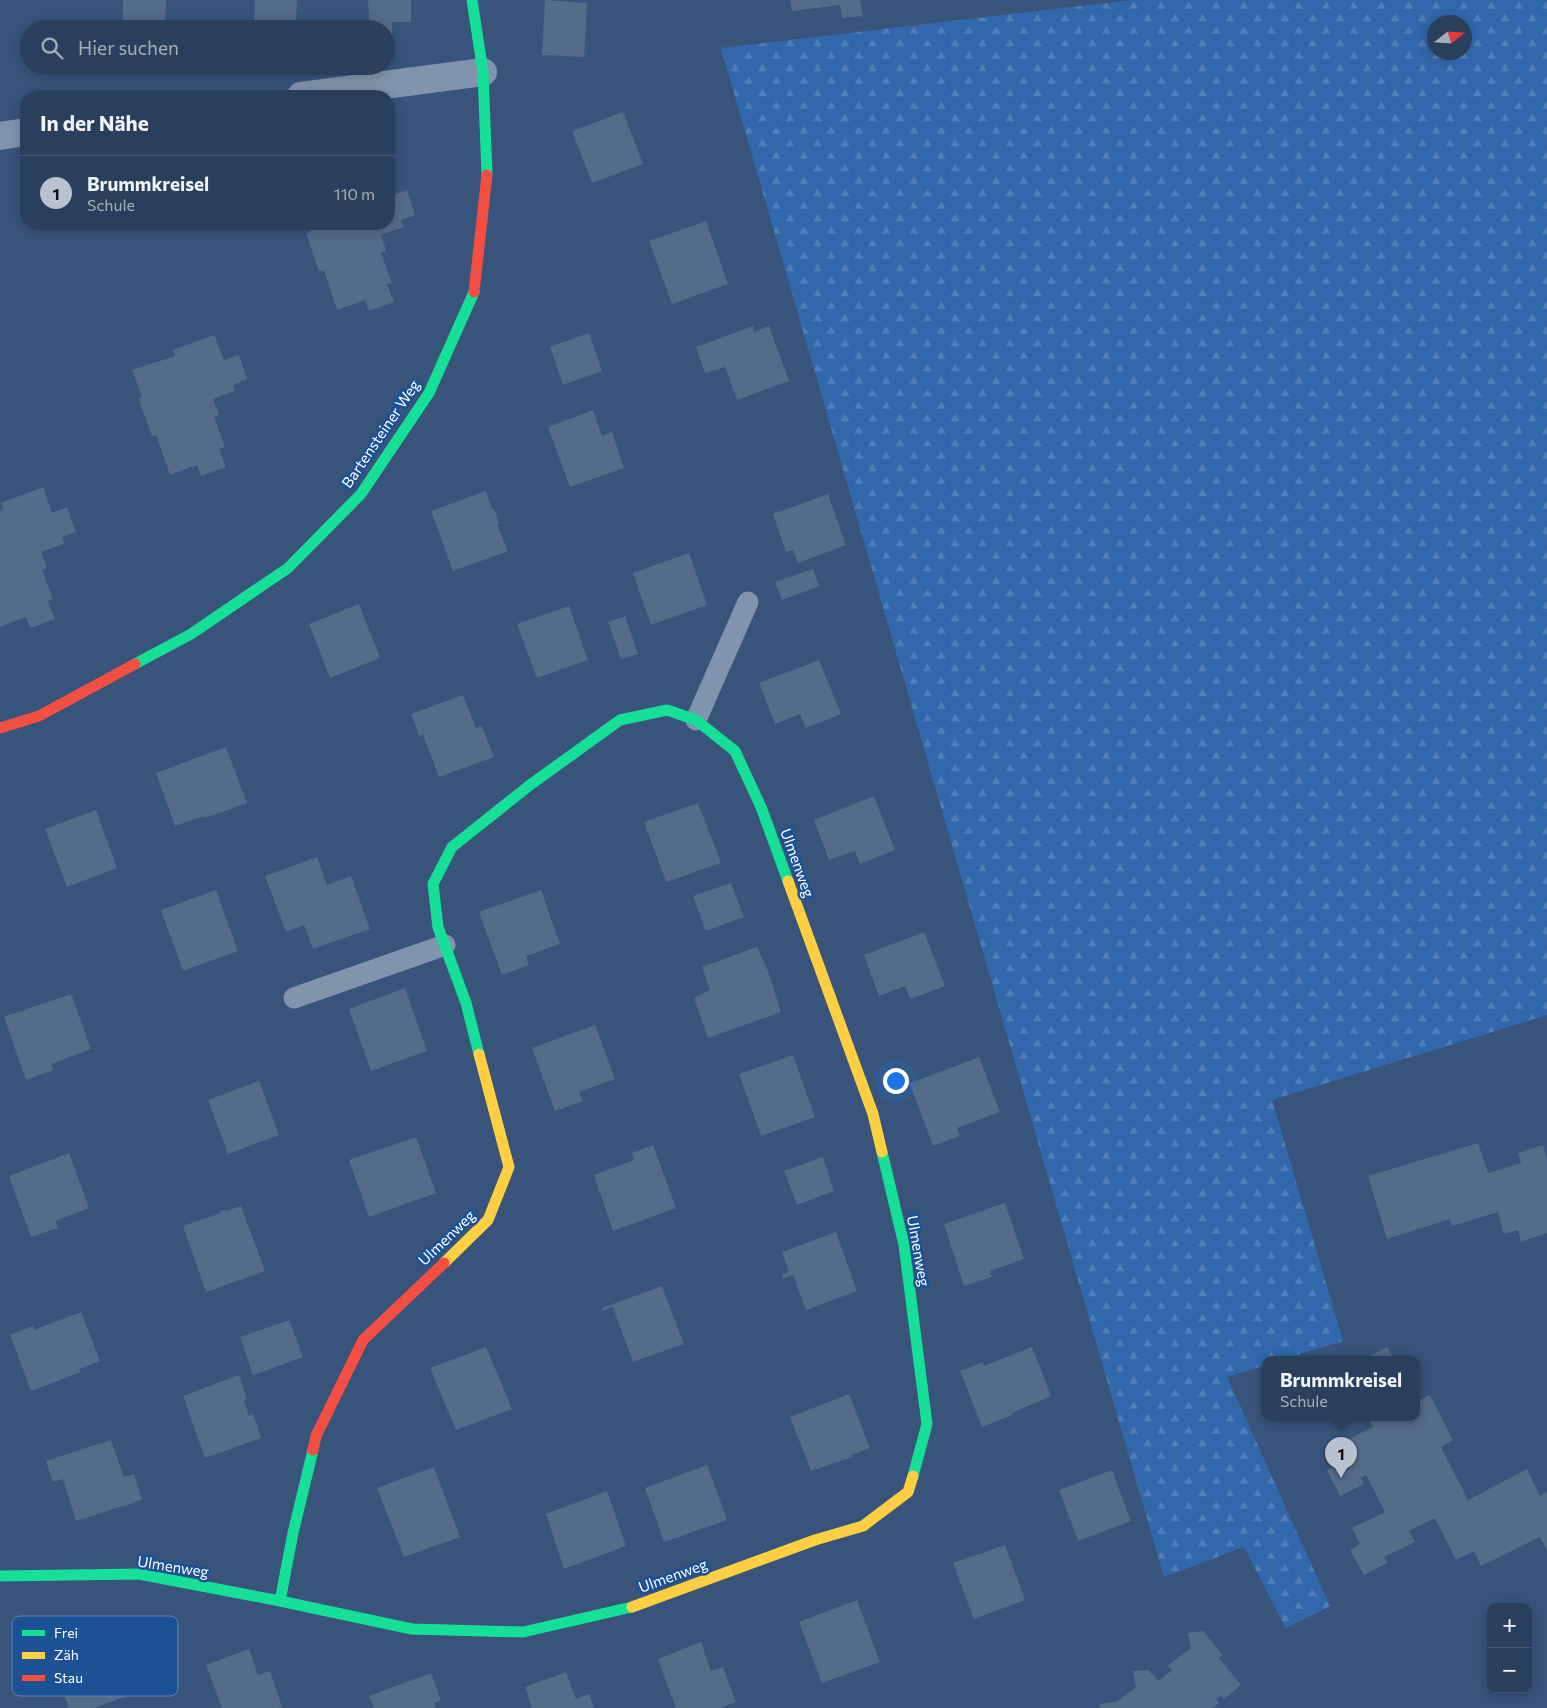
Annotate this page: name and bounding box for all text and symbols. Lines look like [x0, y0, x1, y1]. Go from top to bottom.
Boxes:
north arrow [1427, 15, 1472, 60]
search box [20, 20, 395, 75]
icon: search [38, 34, 66, 62]
text: Hier suchen [78, 36, 179, 59]
text: In der Nähe [40, 110, 149, 135]
text: Brummkreisel [87, 172, 209, 195]
text: 1 [52, 184, 60, 203]
text: 110 m [334, 184, 375, 203]
text: Schule [87, 195, 135, 214]
street label: Bartensteiner Weg [337, 376, 423, 491]
street label: Ulmenweg [777, 826, 819, 900]
your location [883, 1068, 909, 1094]
street label: Ulmenweg [414, 1206, 478, 1269]
street label: Ulmenweg [904, 1214, 934, 1288]
popup [1262, 1356, 1420, 1421]
text: Brummkreisel [1280, 1368, 1402, 1391]
text: Schule [1280, 1391, 1328, 1410]
pin: 1 [1325, 1437, 1357, 1478]
street label: Ulmenweg [136, 1551, 210, 1581]
street label: Ulmenweg [636, 1554, 710, 1596]
map controls [1487, 1603, 1532, 1693]
button: + [1487, 1603, 1532, 1648]
legend [12, 1616, 178, 1696]
text: Frei [54, 1624, 78, 1641]
text: Zäh [54, 1646, 79, 1663]
button: − [1487, 1648, 1532, 1693]
text: Stau [54, 1669, 83, 1686]

